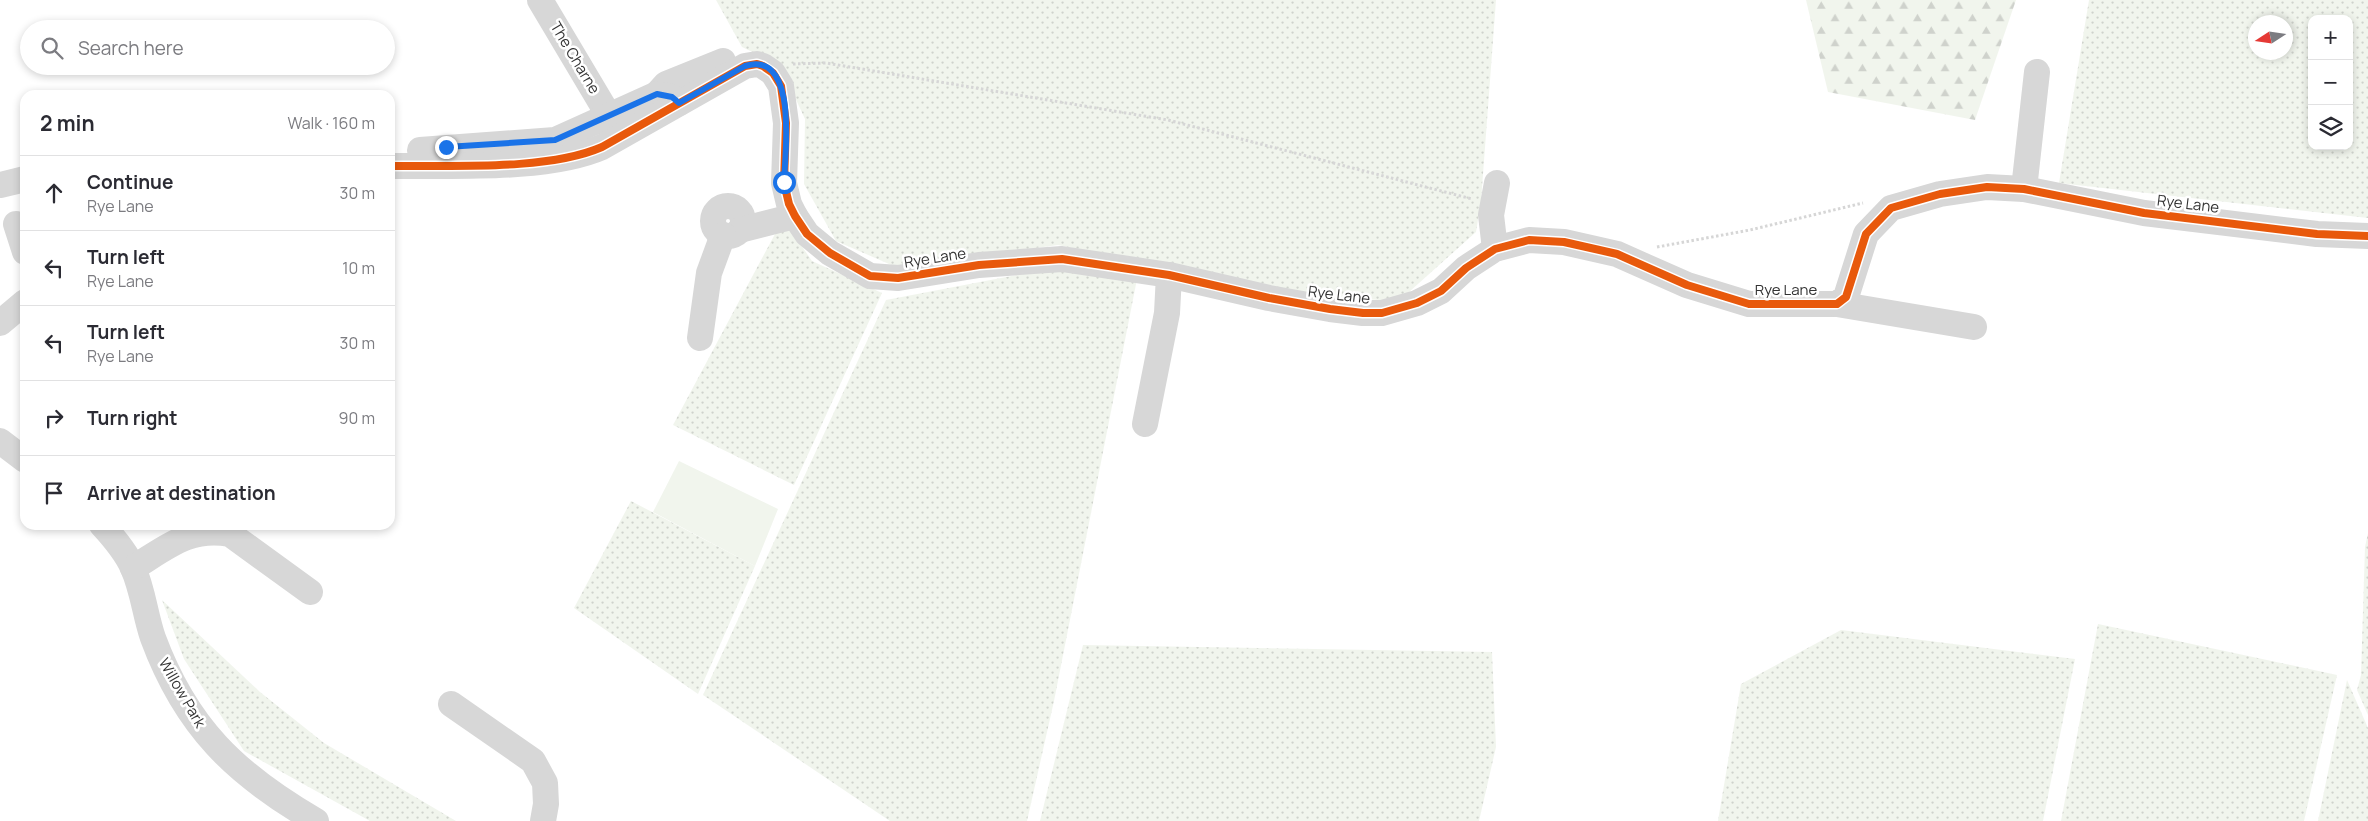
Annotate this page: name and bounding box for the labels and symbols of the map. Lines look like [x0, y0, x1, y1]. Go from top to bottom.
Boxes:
north arrow [2248, 15, 2293, 60]
street label: The Charne [546, 18, 605, 98]
route end [435, 136, 458, 159]
route start [773, 171, 796, 194]
street label: Rye Lane [2156, 189, 2221, 218]
street label: Rye Lane [902, 242, 968, 273]
street label: Rye Lane [1755, 279, 1817, 300]
street label: Rye Lane [1307, 280, 1372, 309]
street label: Willow Park [154, 654, 211, 732]

